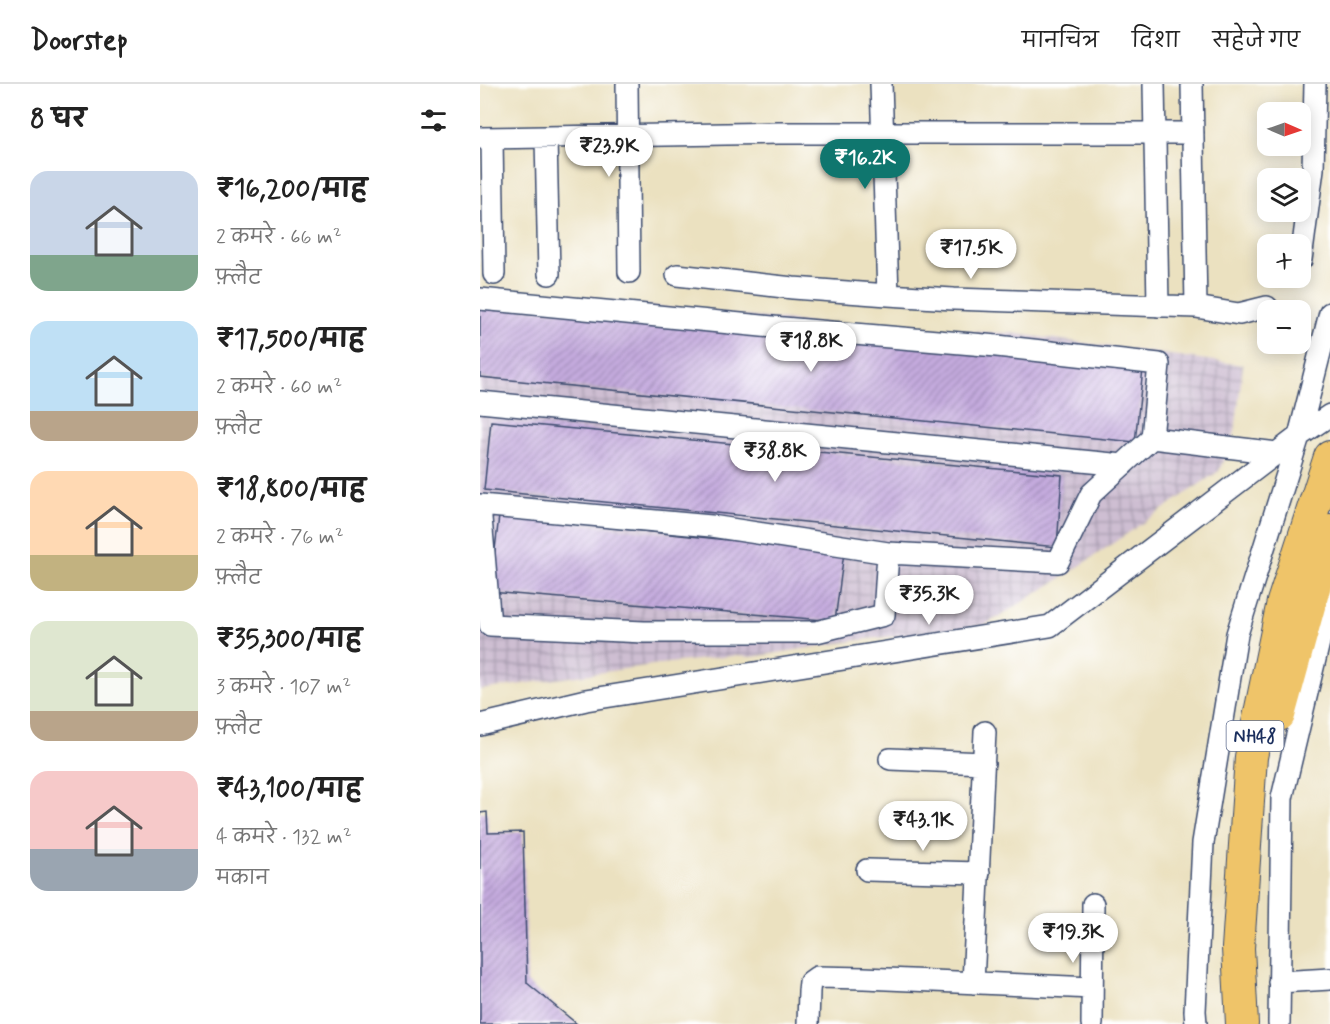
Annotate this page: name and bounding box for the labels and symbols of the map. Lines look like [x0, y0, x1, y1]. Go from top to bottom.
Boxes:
north arrow [1257, 102, 1311, 156]
pin: ₹23.9K [560, 127, 658, 178]
pin: ₹16.2K [816, 139, 914, 190]
pin: ₹17.5K [922, 229, 1020, 280]
pin: ₹18.8K [762, 322, 860, 373]
pin: ₹38.8K [726, 432, 824, 483]
pin: ₹35.3K [880, 575, 978, 626]
road number: NH48 [1226, 721, 1284, 751]
pin: ₹43.1K [874, 801, 972, 852]
pin: ₹19.3K [1024, 913, 1122, 964]

